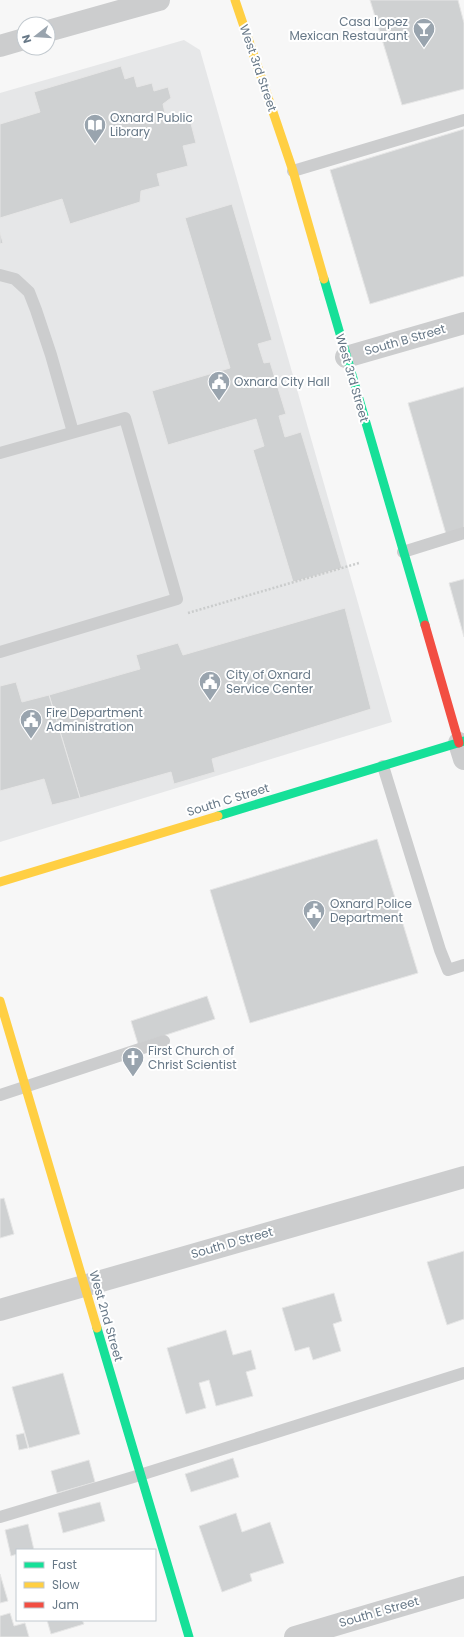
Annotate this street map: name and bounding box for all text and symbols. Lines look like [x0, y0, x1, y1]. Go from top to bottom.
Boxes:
place label: Casa Lopez Mexican Restaurant [289, 13, 408, 44]
north arrow [16, 16, 56, 56]
bar icon: Casa Lopez Mexican Restaurant [411, 16, 437, 49]
street label: West 3rd Street [236, 22, 281, 114]
text: N [18, 33, 35, 45]
place label: Oxnard Public Library [110, 109, 193, 140]
library icon: Oxnard Public Library [82, 112, 108, 145]
street label: South B Street [362, 320, 447, 359]
street label: West 3rd Street [332, 332, 373, 424]
public building icon: Oxnard City Hall [206, 369, 232, 402]
place label: Oxnard City Hall [234, 373, 330, 390]
place label: City of Oxnard Service Center [226, 666, 314, 697]
public building icon: City of Oxnard Service Center [197, 669, 223, 702]
place label: Fire Department Administration [46, 704, 143, 735]
public building icon: Fire Department Administration [18, 707, 44, 740]
street label: South C Street [185, 779, 271, 820]
place label: Oxnard Police Department [330, 895, 412, 926]
public building icon: Oxnard Police Department [301, 898, 327, 931]
place label: First Church of Christ Scientist [148, 1042, 237, 1073]
church icon: First Church of Christ Scientist [120, 1045, 146, 1078]
street label: South D Street [189, 1223, 275, 1262]
street label: West 2nd Street [85, 1268, 128, 1363]
legend [16, 1549, 156, 1621]
text: Fast [52, 1556, 77, 1573]
text: Slow [52, 1576, 80, 1593]
street label: South E Street [337, 1592, 421, 1631]
text: Jam [52, 1596, 79, 1613]

